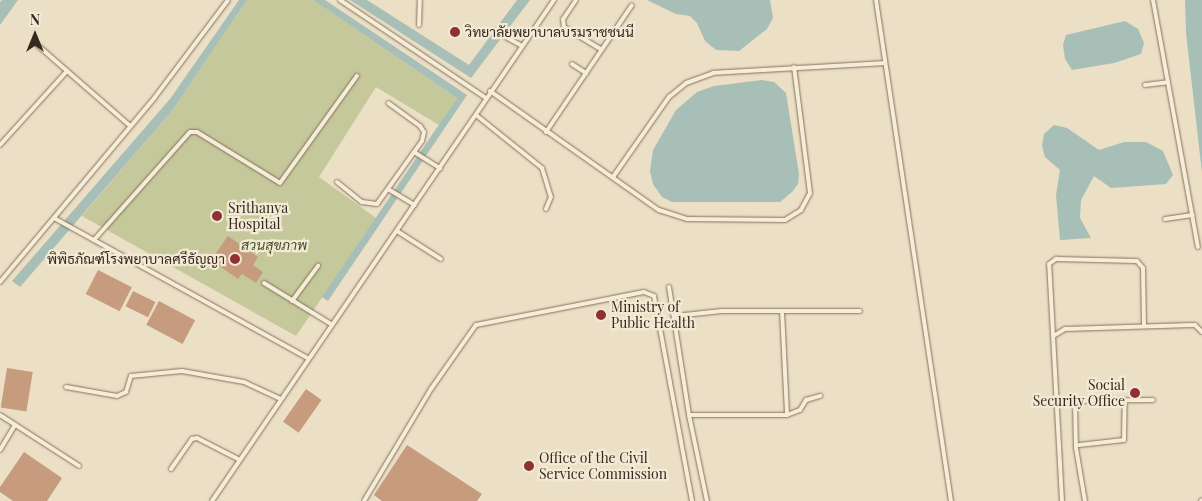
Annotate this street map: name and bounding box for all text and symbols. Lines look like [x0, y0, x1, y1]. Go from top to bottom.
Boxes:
north arrow [10, 10, 60, 60]
text: N [30, 10, 40, 29]
place label: วิทยาลัยพยาบาลบรมราชชนนี [465, 24, 634, 40]
marker: วิทยาลัยพยาบาลบรมราชชนนี [449, 26, 461, 38]
place label: Srithanya Hospital [228, 200, 288, 232]
marker: Srithanya Hospital [210, 209, 224, 223]
park label: สวนสุขภาพ [241, 237, 307, 253]
place label: พิพิธภัณฑ์โรงพยาบาลศรีธัญญา [47, 251, 225, 267]
marker: พิพิธภัณฑ์โรงพยาบาลศรีธัญญา [229, 253, 241, 265]
place label: Ministry of Public Health [611, 299, 695, 332]
marker: Ministry of Public Health [595, 309, 607, 321]
place label: Social Security Office [1032, 377, 1125, 410]
marker: Social Security Office [1129, 387, 1141, 399]
place label: Office of the Civil Service Commission [539, 450, 667, 482]
marker: Office of the Civil Service Commission [523, 460, 535, 472]

